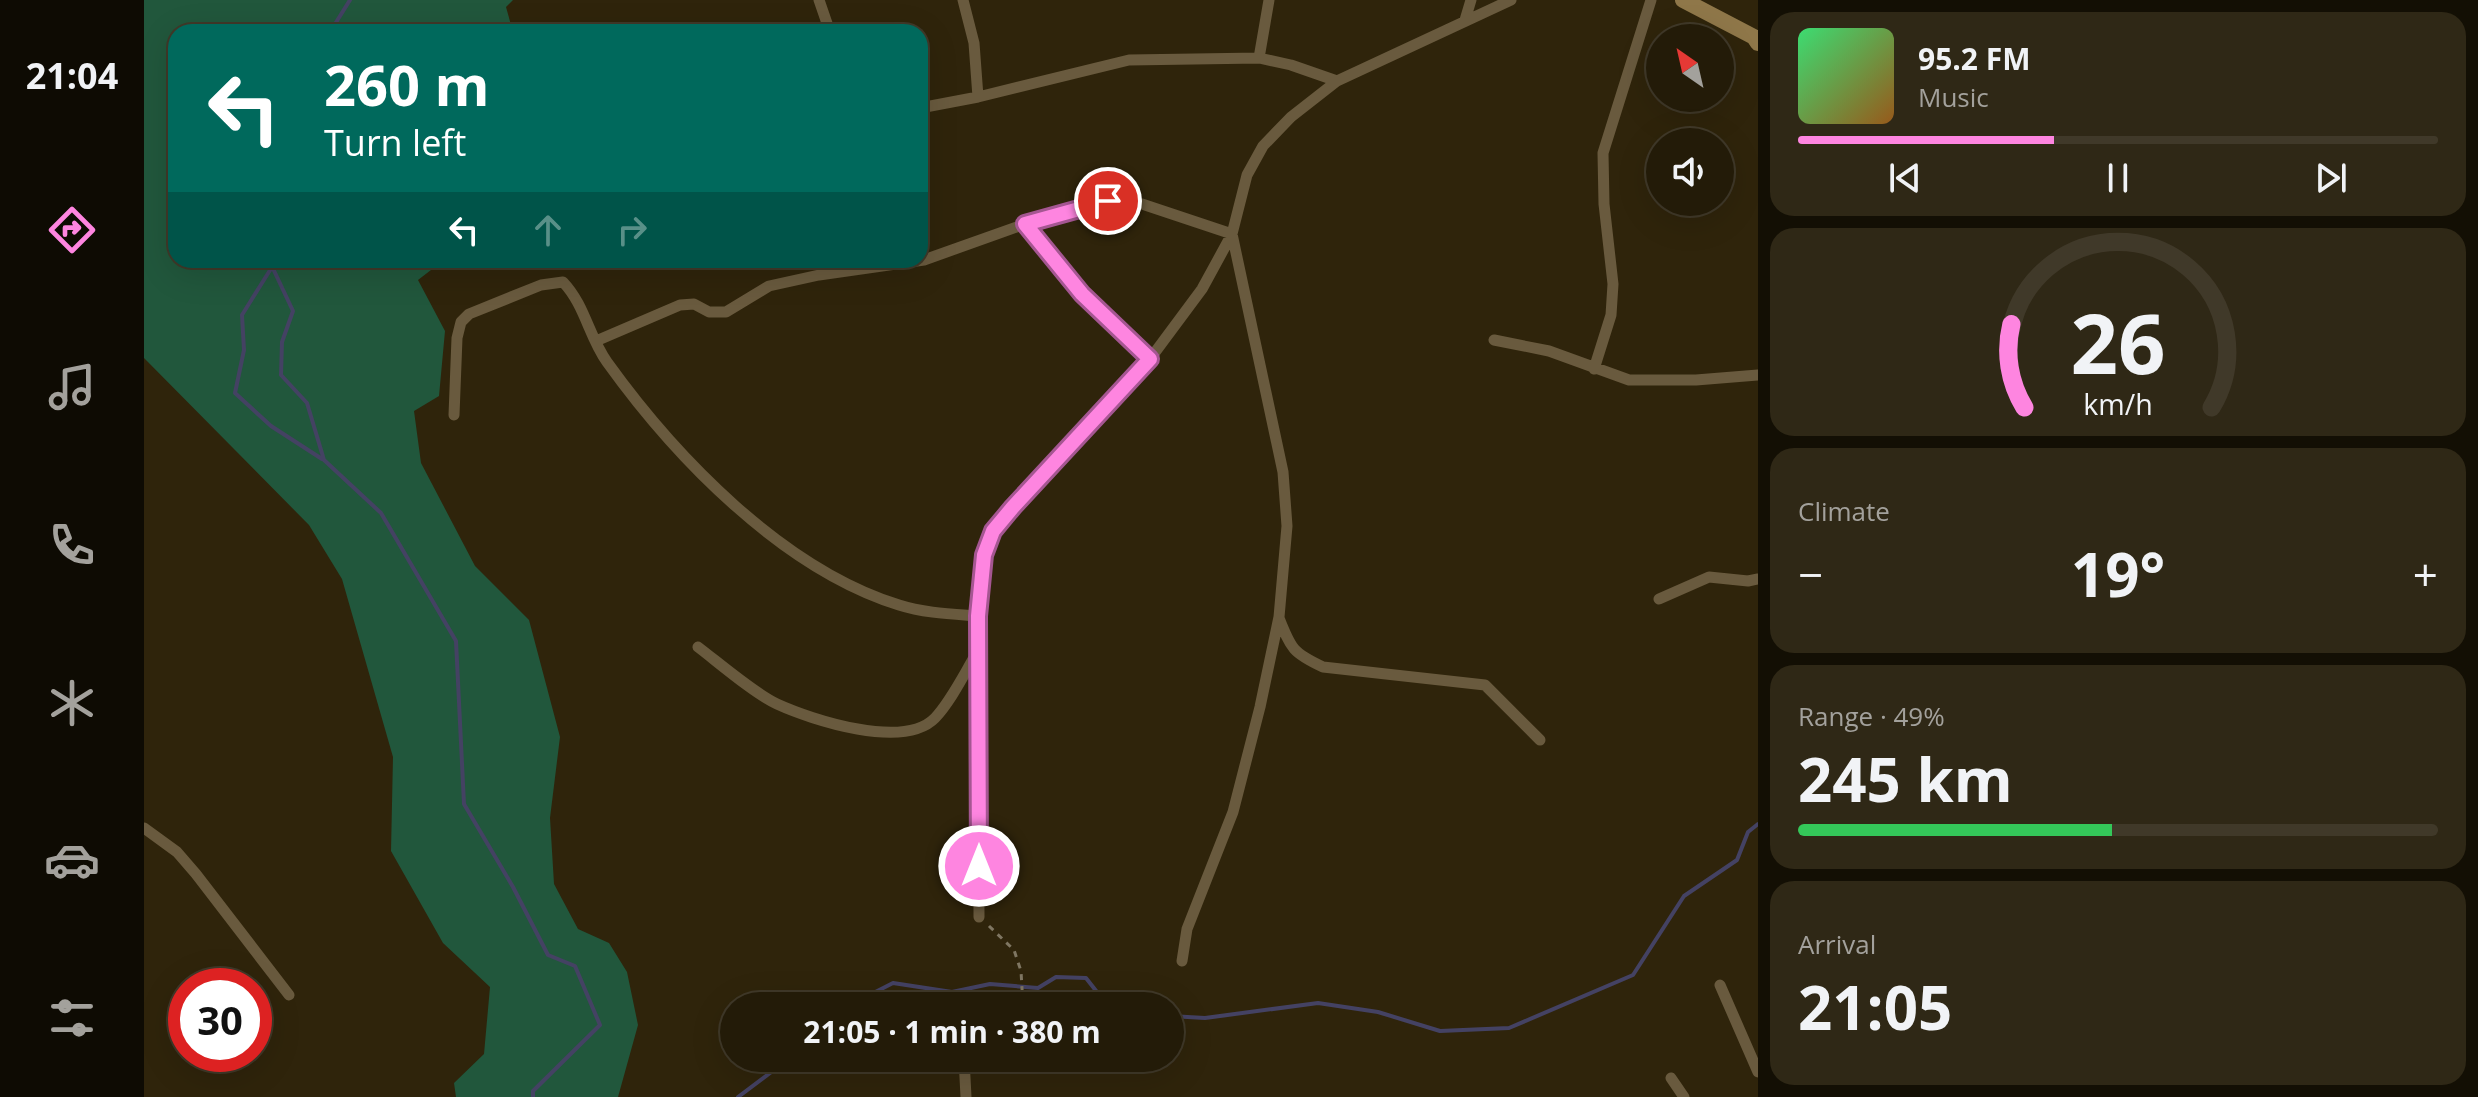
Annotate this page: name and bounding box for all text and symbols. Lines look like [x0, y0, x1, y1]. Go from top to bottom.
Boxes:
north arrow [1646, 24, 1734, 112]
map controls [1646, 24, 1734, 216]
text: 95.2 FM [1918, 38, 2031, 79]
text: 260 m [324, 46, 490, 122]
text: 21:04 [26, 51, 118, 100]
icon: left [192, 56, 296, 160]
text: Music [1918, 79, 1989, 115]
text: Turn left [324, 118, 466, 167]
button: sound [1646, 128, 1734, 216]
icon: previous [1883, 156, 1927, 200]
icon: pause [2096, 156, 2140, 200]
icon: next [2309, 156, 2353, 200]
pin [1074, 167, 1142, 235]
icon: arrive [1086, 179, 1130, 223]
icon: directions [44, 202, 100, 258]
icon: left [442, 208, 486, 252]
icon: ahead [526, 208, 570, 252]
icon: right [610, 208, 654, 252]
text: 26 [2070, 285, 2166, 398]
icon: music [44, 359, 100, 415]
text: km/h [2083, 384, 2153, 423]
text: Climate [1798, 493, 1890, 529]
icon: phone [44, 517, 100, 573]
text: 19° [2071, 533, 2165, 615]
text: − [1798, 544, 1823, 604]
text: + [2413, 544, 2438, 604]
icon: climate [44, 675, 100, 731]
text: Range · 49% [1798, 698, 1945, 734]
text: 245 km [1798, 738, 2013, 820]
position arrow [937, 824, 1021, 908]
icon: car [44, 832, 100, 888]
text: Arrival [1798, 926, 1876, 962]
text: 21:05 [1798, 966, 1952, 1048]
speed limit sign: 30 [168, 968, 272, 1072]
icon: filters [44, 990, 100, 1046]
text: 21:05 · 1 min · 380 m [803, 1011, 1101, 1052]

